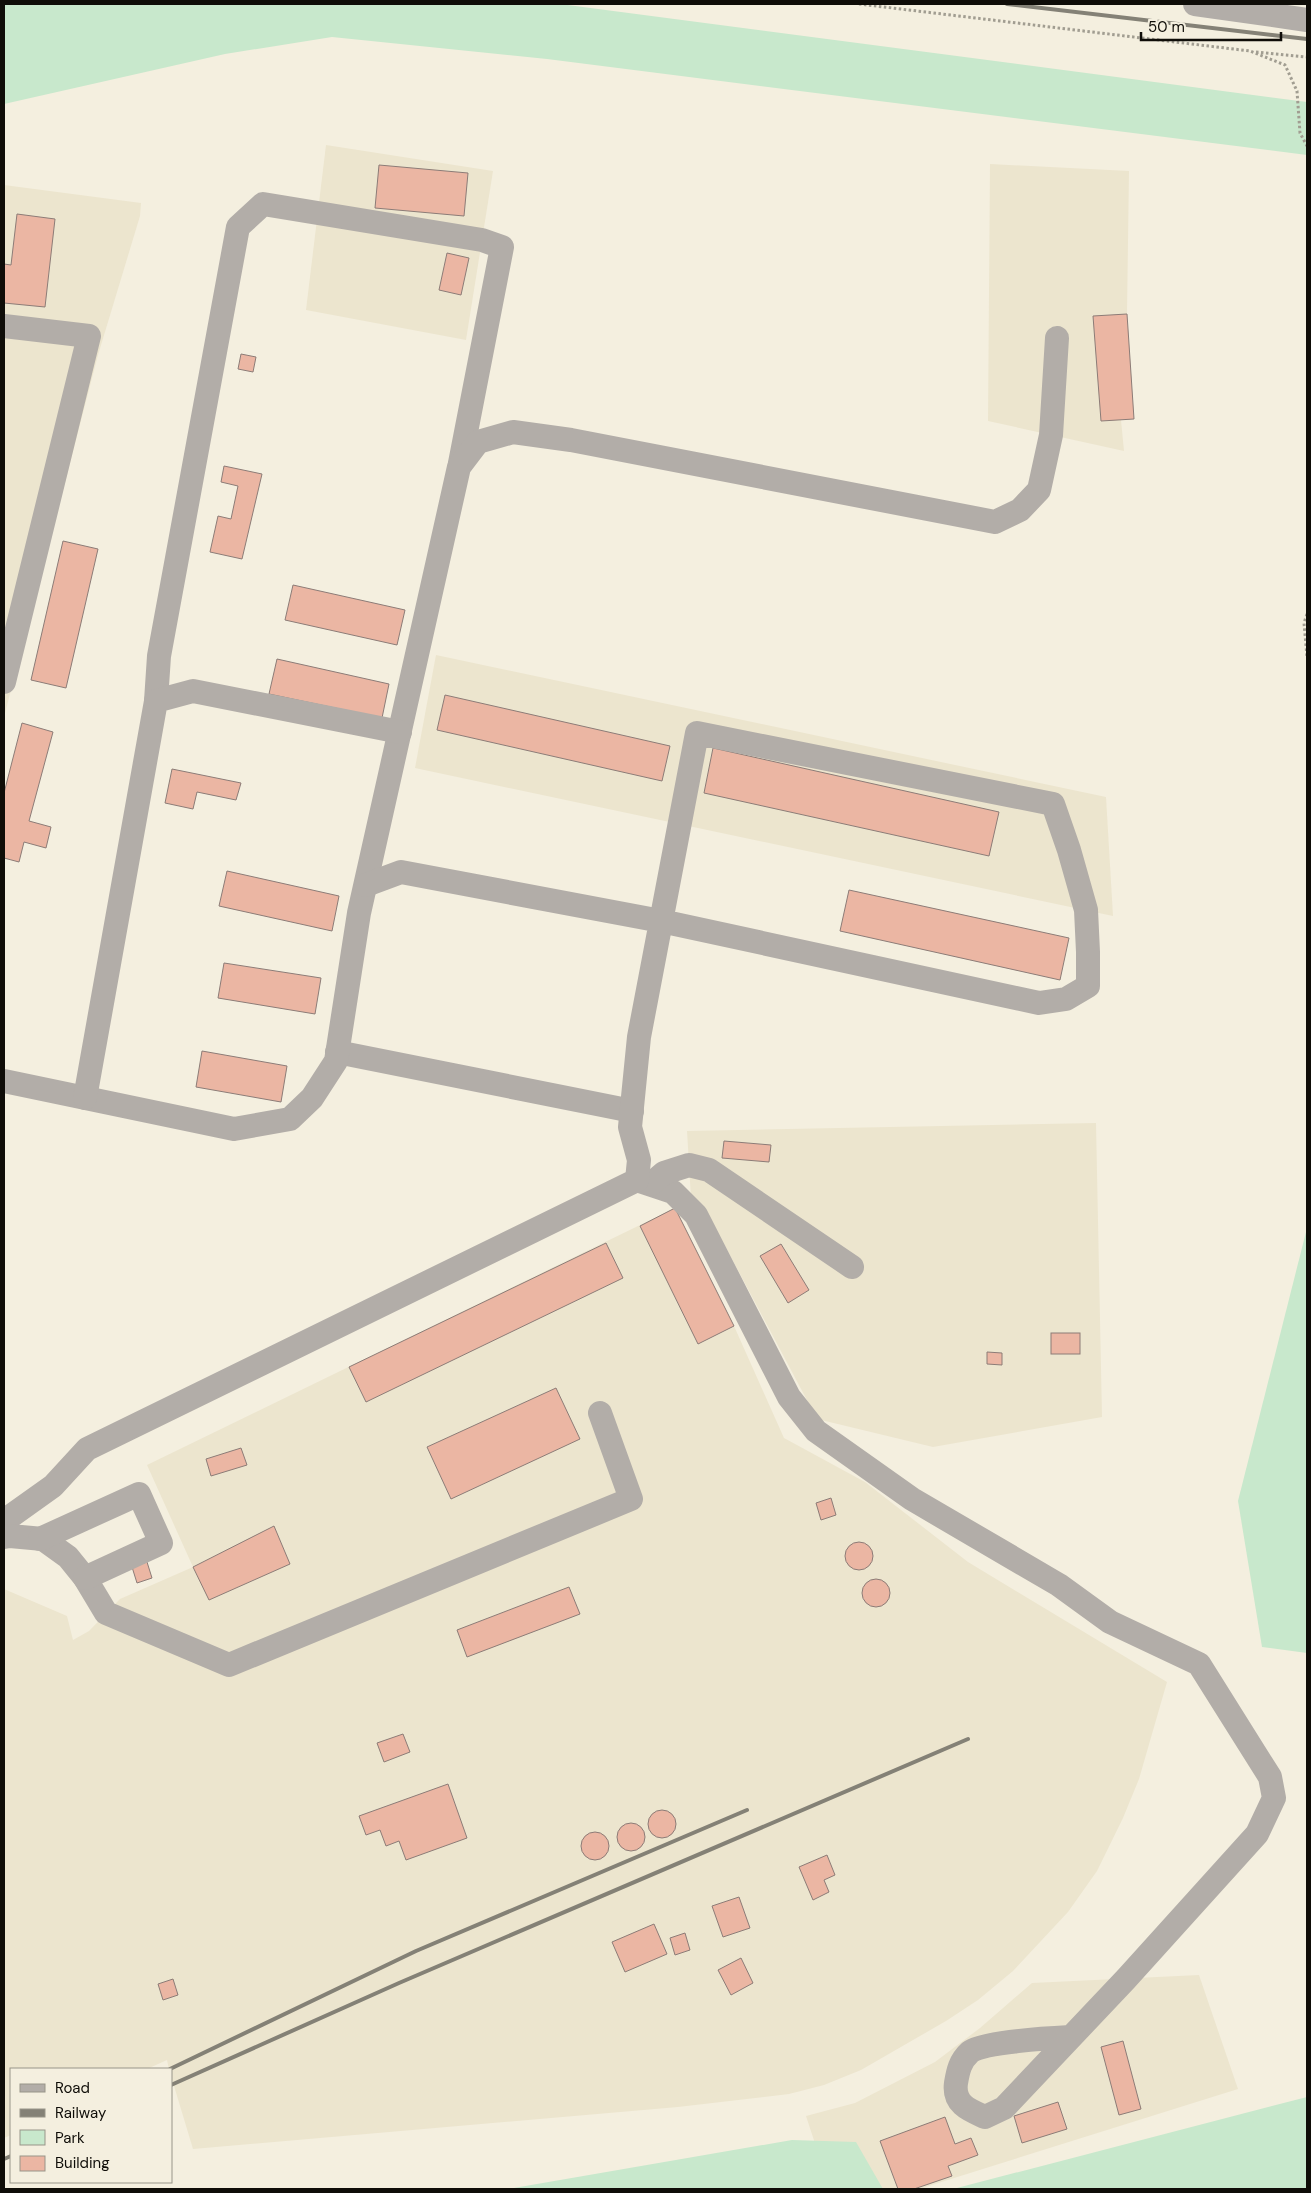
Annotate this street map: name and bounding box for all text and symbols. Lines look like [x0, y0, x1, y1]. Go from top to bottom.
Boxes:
scale bar [1141, 10, 1281, 42]
text: 50 m [1148, 17, 1185, 37]
legend [10, 2068, 172, 2183]
text: Road [55, 2078, 90, 2098]
text: Railway [55, 2103, 107, 2123]
text: Park [55, 2128, 85, 2148]
text: Building [55, 2153, 110, 2173]

